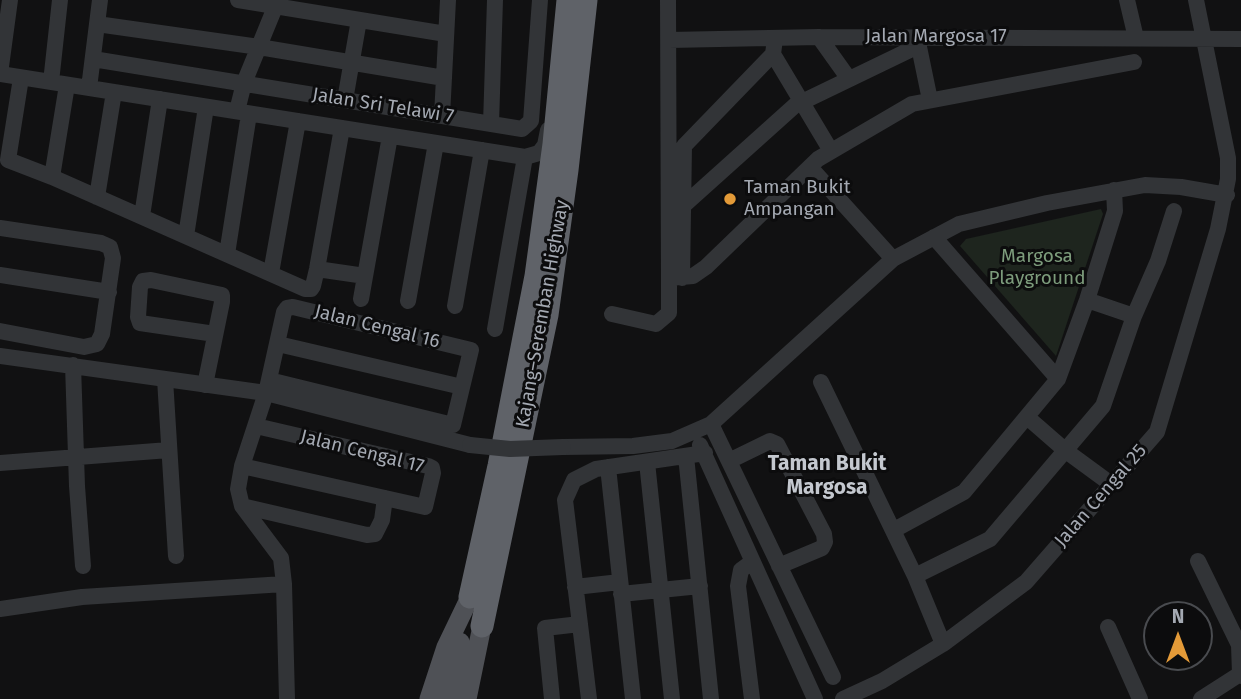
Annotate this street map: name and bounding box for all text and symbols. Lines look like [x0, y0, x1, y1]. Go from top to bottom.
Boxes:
street label: Jalan Margosa 17 [865, 26, 1007, 48]
street label: Jalan Sri Telawi 7 [310, 84, 456, 128]
place label: Taman Bukit Ampangan [744, 177, 851, 221]
marker: Taman Bukit Ampangan [722, 191, 738, 207]
street label: Kajang–Seremban Highway [512, 198, 574, 430]
park label: Margosa Playground [989, 246, 1085, 290]
street label: Jalan Cengal 16 [312, 300, 442, 354]
street label: Jalan Cengal 17 [298, 426, 426, 478]
street label: Jalan Cengal 25 [1050, 440, 1152, 552]
district label: Taman Bukit Margosa [768, 451, 886, 501]
north arrow [1143, 601, 1213, 671]
text: N [1172, 605, 1184, 628]

